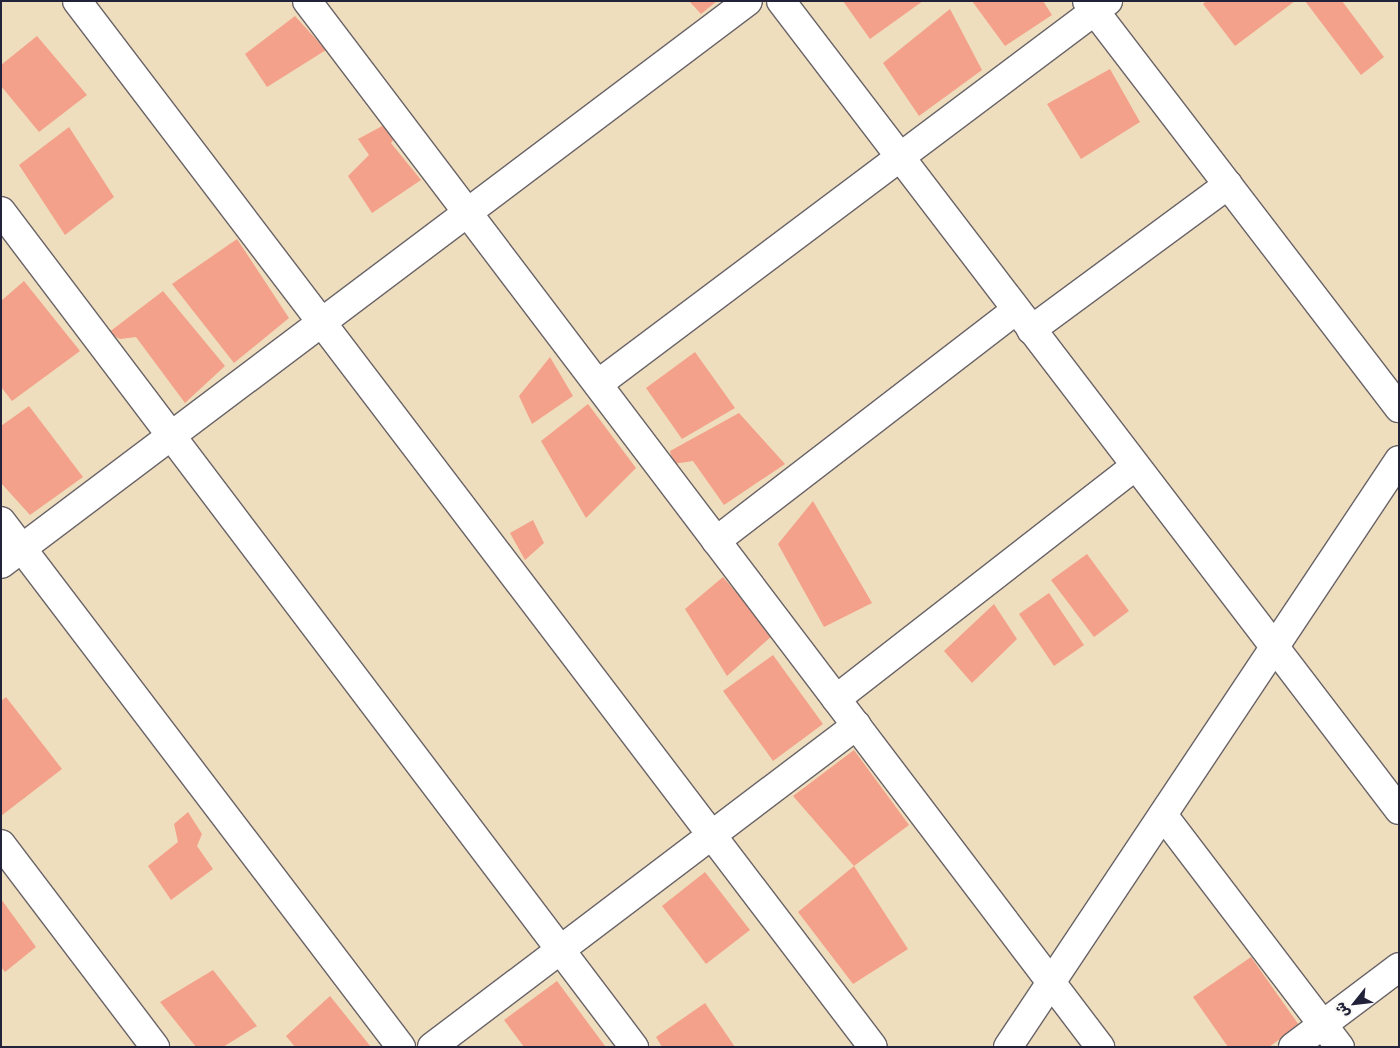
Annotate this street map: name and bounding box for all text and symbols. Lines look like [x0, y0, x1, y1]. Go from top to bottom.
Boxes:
north arrow [1330, 978, 1380, 1028]
text: ش [1329, 999, 1353, 1022]

